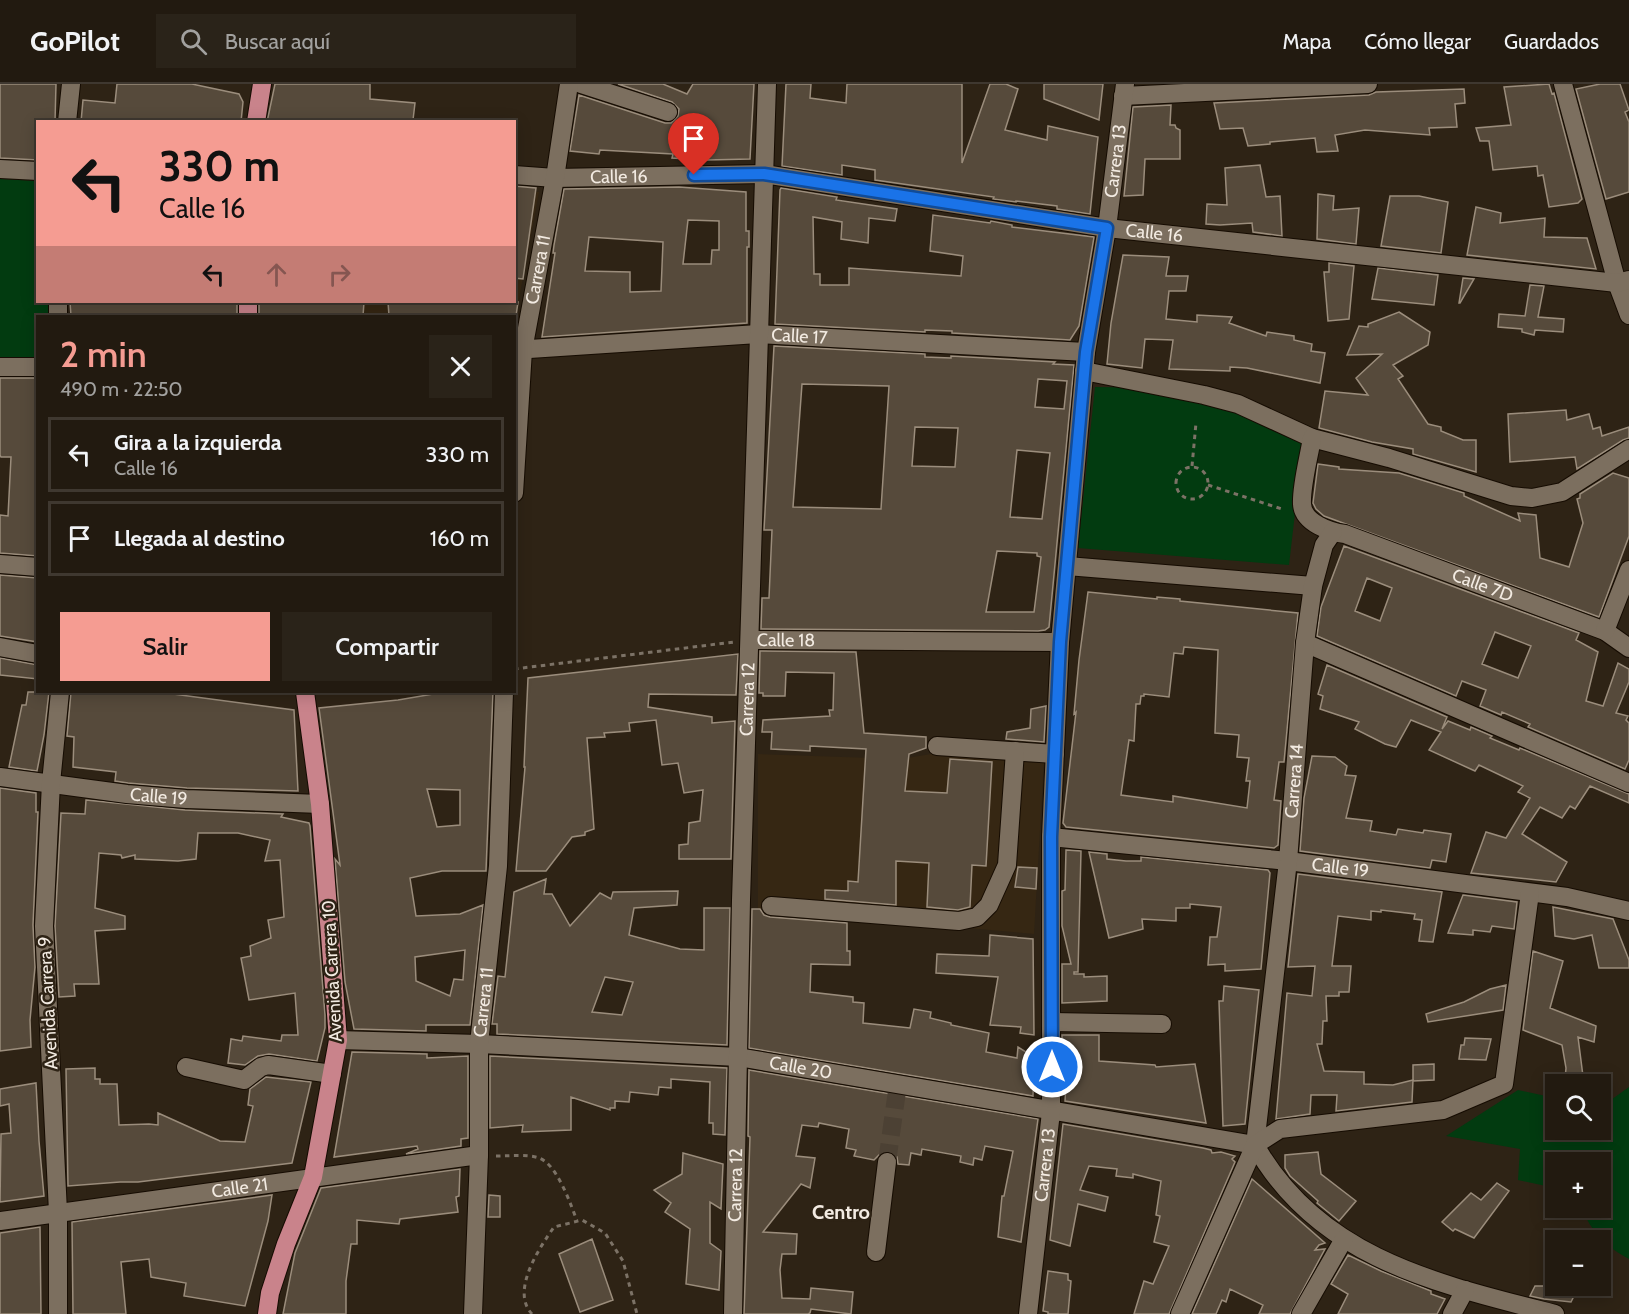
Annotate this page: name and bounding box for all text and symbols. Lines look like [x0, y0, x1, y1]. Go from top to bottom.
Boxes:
search box [156, 14, 576, 68]
text: GoPilot [30, 24, 120, 58]
icon: search [177, 25, 210, 58]
text: Buscar aquí [225, 28, 330, 55]
text: Mapa [1283, 29, 1331, 54]
text: Cómo llegar [1364, 29, 1471, 54]
text: Guardados [1504, 29, 1599, 54]
pin [668, 113, 719, 175]
icon: arrive [677, 122, 710, 155]
street label: Carrera 13 [1100, 123, 1131, 199]
text: 330 m [159, 140, 280, 192]
icon: left [60, 144, 138, 222]
street label: Calle 16 [590, 165, 648, 188]
text: Calle 16 [159, 192, 245, 225]
street label: Calle 16 [1125, 219, 1184, 247]
street label: Carrera 11 [521, 233, 555, 306]
icon: left [197, 258, 230, 291]
icon: ahead [260, 258, 293, 291]
icon: right [323, 258, 356, 291]
street label: Calle 17 [771, 324, 828, 349]
text: 2 min [60, 332, 147, 376]
button: close [429, 335, 492, 398]
text: 490 m · 22:50 [60, 377, 183, 401]
text: Gira a la izquierda [114, 429, 282, 456]
icon: left [63, 438, 96, 471]
text: 330 m [426, 441, 489, 468]
text: Calle 16 [114, 456, 178, 480]
icon: arrive [63, 522, 96, 555]
text: Llegada al destino [114, 525, 285, 552]
text: 160 m [430, 525, 489, 552]
street label: Calle 7D [1449, 564, 1516, 607]
button: Salir [60, 612, 270, 681]
button: Compartir [282, 612, 492, 681]
street label: Calle 18 [757, 629, 815, 651]
street label: Carrera 12 [735, 662, 760, 736]
street label: Carrera 14 [1280, 743, 1308, 819]
street label: Calle 19 [129, 783, 188, 810]
street label: Calle 19 [1310, 853, 1370, 882]
street label: Avenida Carrera 10 [317, 900, 347, 1042]
street label: Avenida Carrera 9 [34, 936, 62, 1070]
street label: Carrera 11 [469, 966, 498, 1038]
position arrow [1020, 1035, 1084, 1099]
street label: Calle 20 [768, 1052, 834, 1084]
map controls [1545, 1074, 1611, 1296]
button: search [1545, 1074, 1611, 1140]
street label: Carrera 13 [1030, 1127, 1060, 1203]
street label: Carrera 12 [724, 1148, 747, 1222]
button: + [1545, 1152, 1611, 1218]
street label: Calle 21 [210, 1173, 269, 1203]
district label: Centro [812, 1200, 870, 1224]
button: − [1545, 1230, 1611, 1296]

